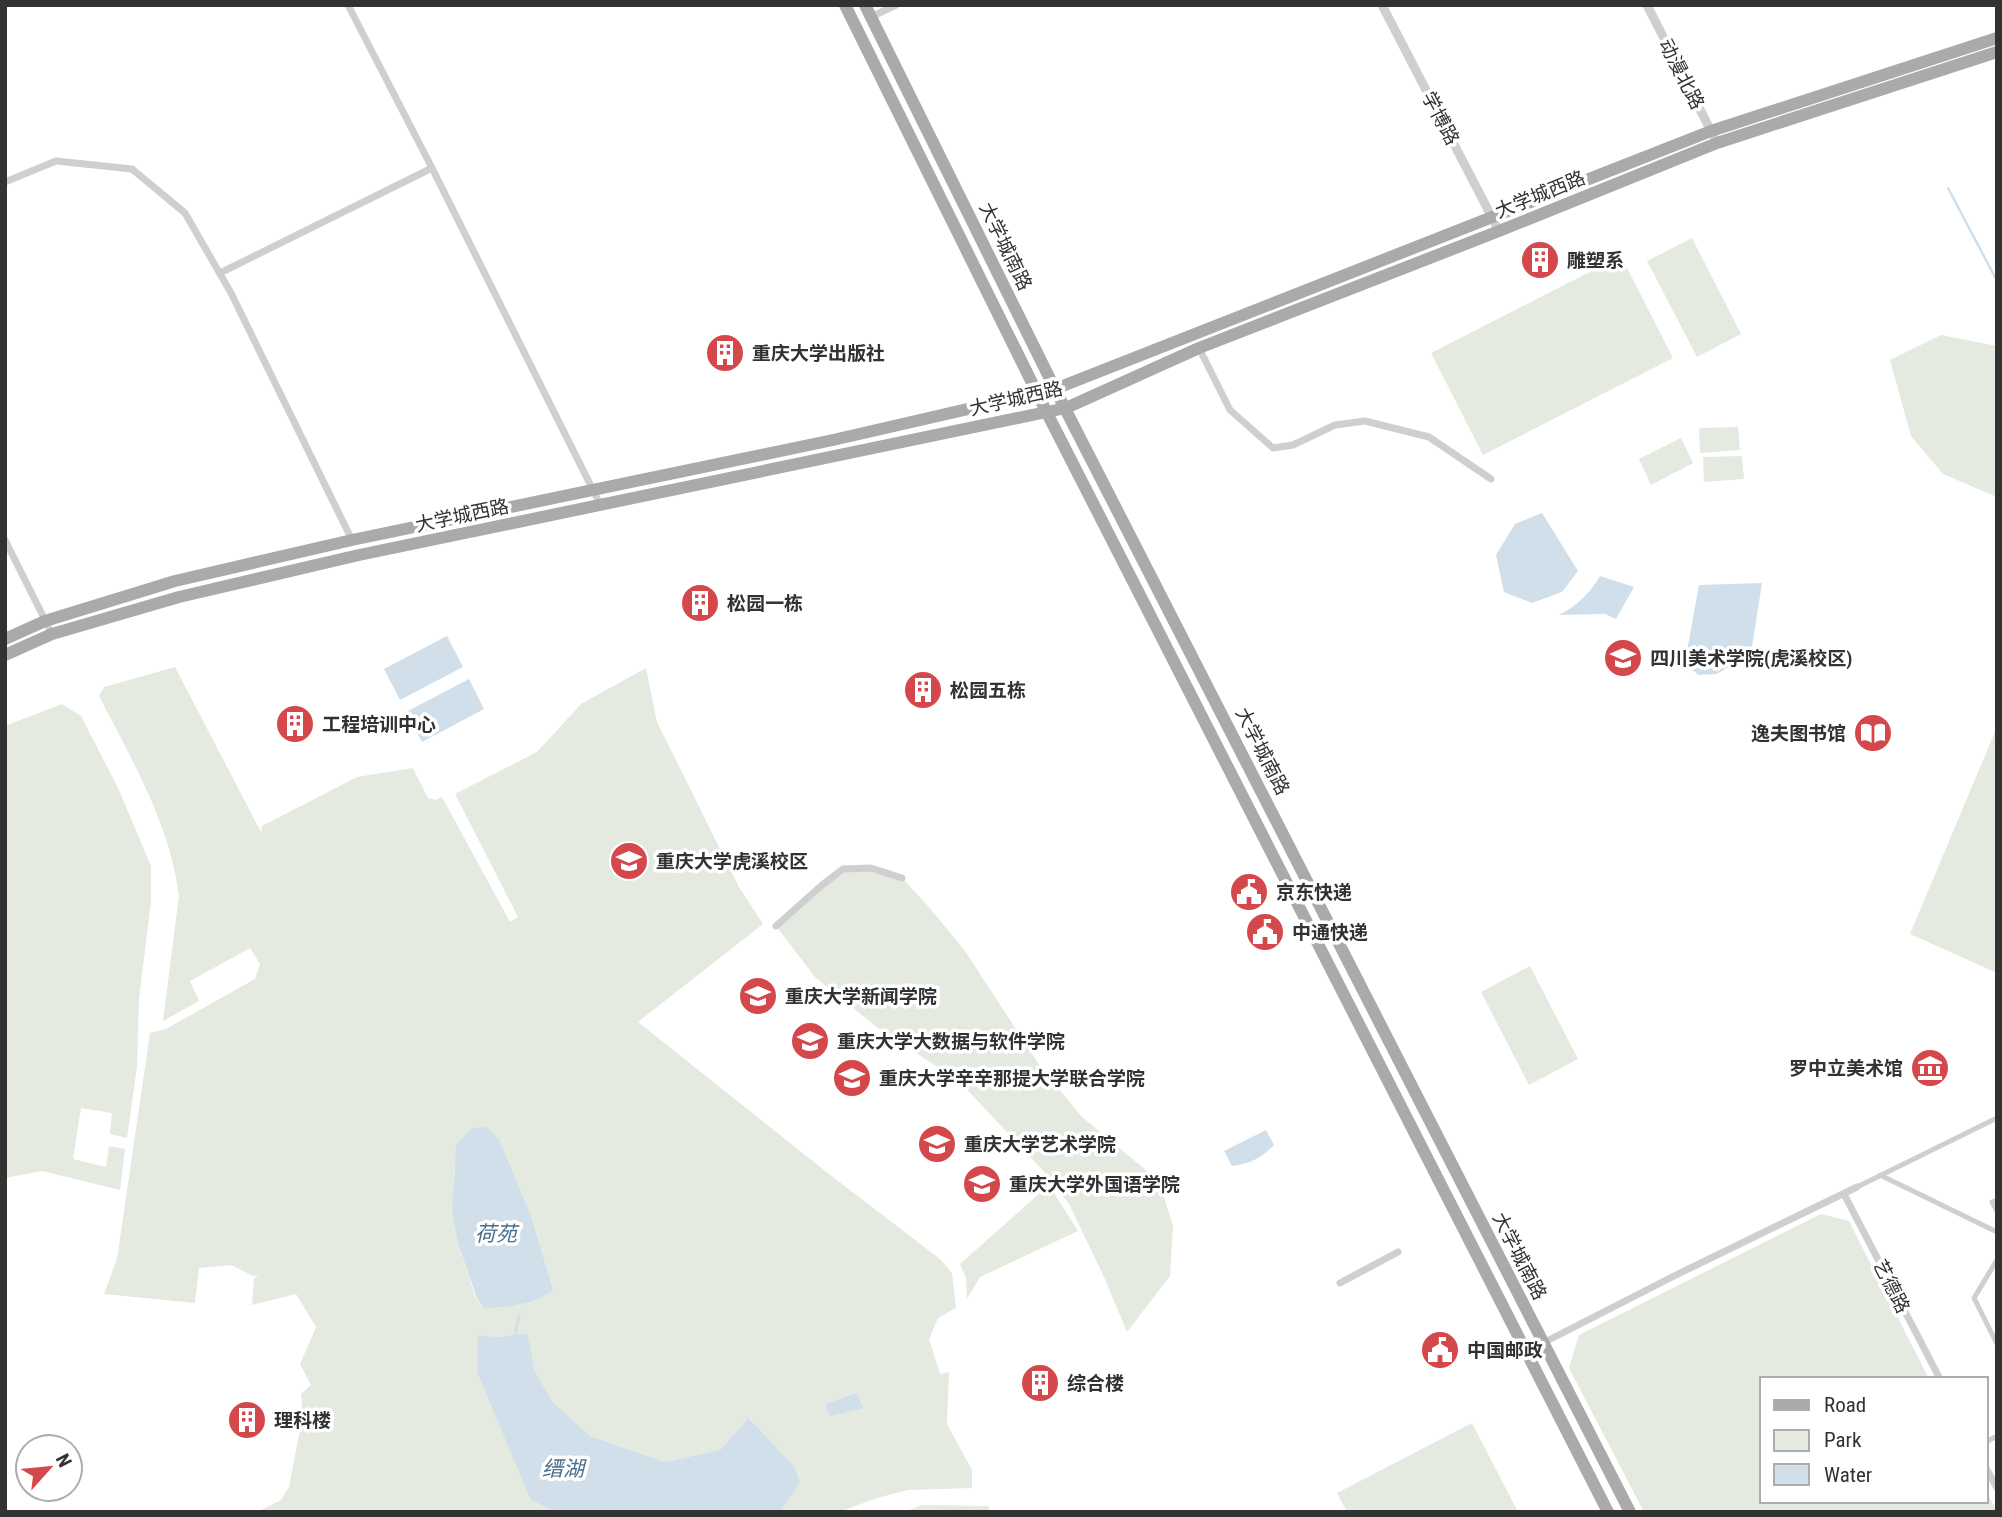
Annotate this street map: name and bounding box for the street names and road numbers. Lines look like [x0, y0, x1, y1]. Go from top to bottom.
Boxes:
street label: 动漫北路 [1654, 35, 1709, 113]
street label: 学博路 [1417, 88, 1464, 149]
street label: 大学城西路 [1492, 166, 1589, 223]
street label: 大学城南路 [974, 198, 1037, 294]
street label: 大学城西路 [967, 377, 1065, 420]
street label: 大学城西路 [413, 494, 511, 537]
street label: 大学城南路 [1231, 704, 1294, 799]
street label: 大学城南路 [1488, 1209, 1551, 1304]
street label: 艺德路 [1868, 1256, 1915, 1317]

